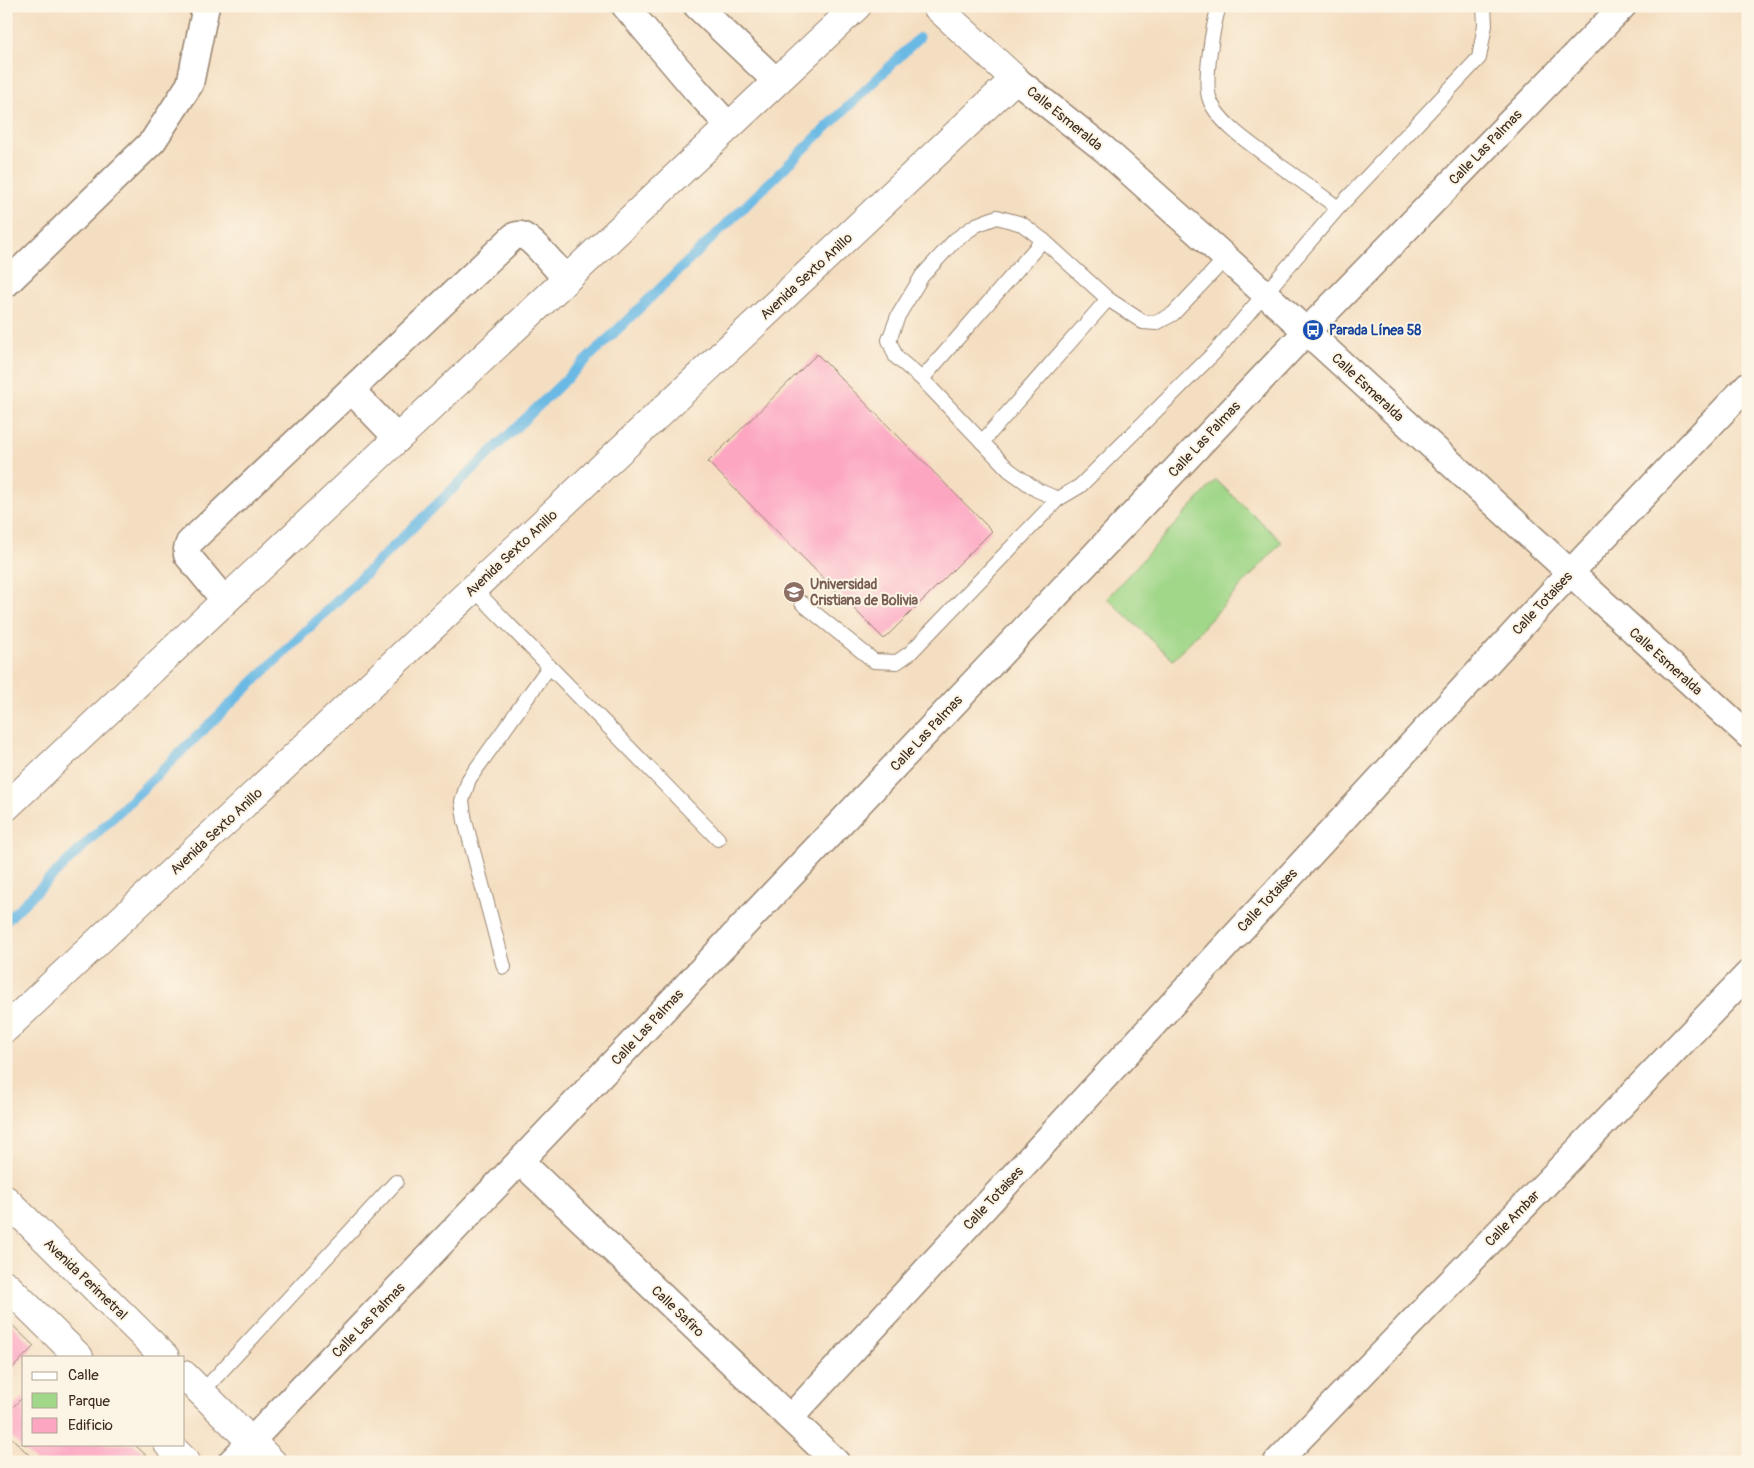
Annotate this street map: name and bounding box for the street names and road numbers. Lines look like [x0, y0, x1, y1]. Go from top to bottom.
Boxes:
street label: Calle Esmeralda [1023, 83, 1106, 154]
street label: Calle Las Palmas [1445, 106, 1526, 188]
street label: Avenida Sexto Anillo [757, 229, 856, 323]
street label: Calle Esmeralda [1328, 349, 1407, 425]
street label: Calle Las Palmas [1165, 397, 1244, 481]
street label: Avenida Sexto Anillo [462, 506, 561, 600]
street label: Calle Totaises [1509, 568, 1577, 639]
street label: Calle Esmeralda [1625, 624, 1706, 699]
street label: Calle Las Palmas [887, 691, 966, 775]
street label: Avenida Sexto Anillo [167, 784, 266, 878]
street label: Calle Totaises [1234, 865, 1302, 936]
street label: Calle Las Palmas [608, 985, 687, 1069]
street label: Calle Totaises [960, 1163, 1028, 1234]
street label: Calle Ambar [1481, 1187, 1543, 1250]
street label: Avenida Perimetral [40, 1235, 131, 1324]
street label: Calle Las Palmas [328, 1279, 409, 1361]
street label: Calle Safiro [648, 1282, 708, 1341]

